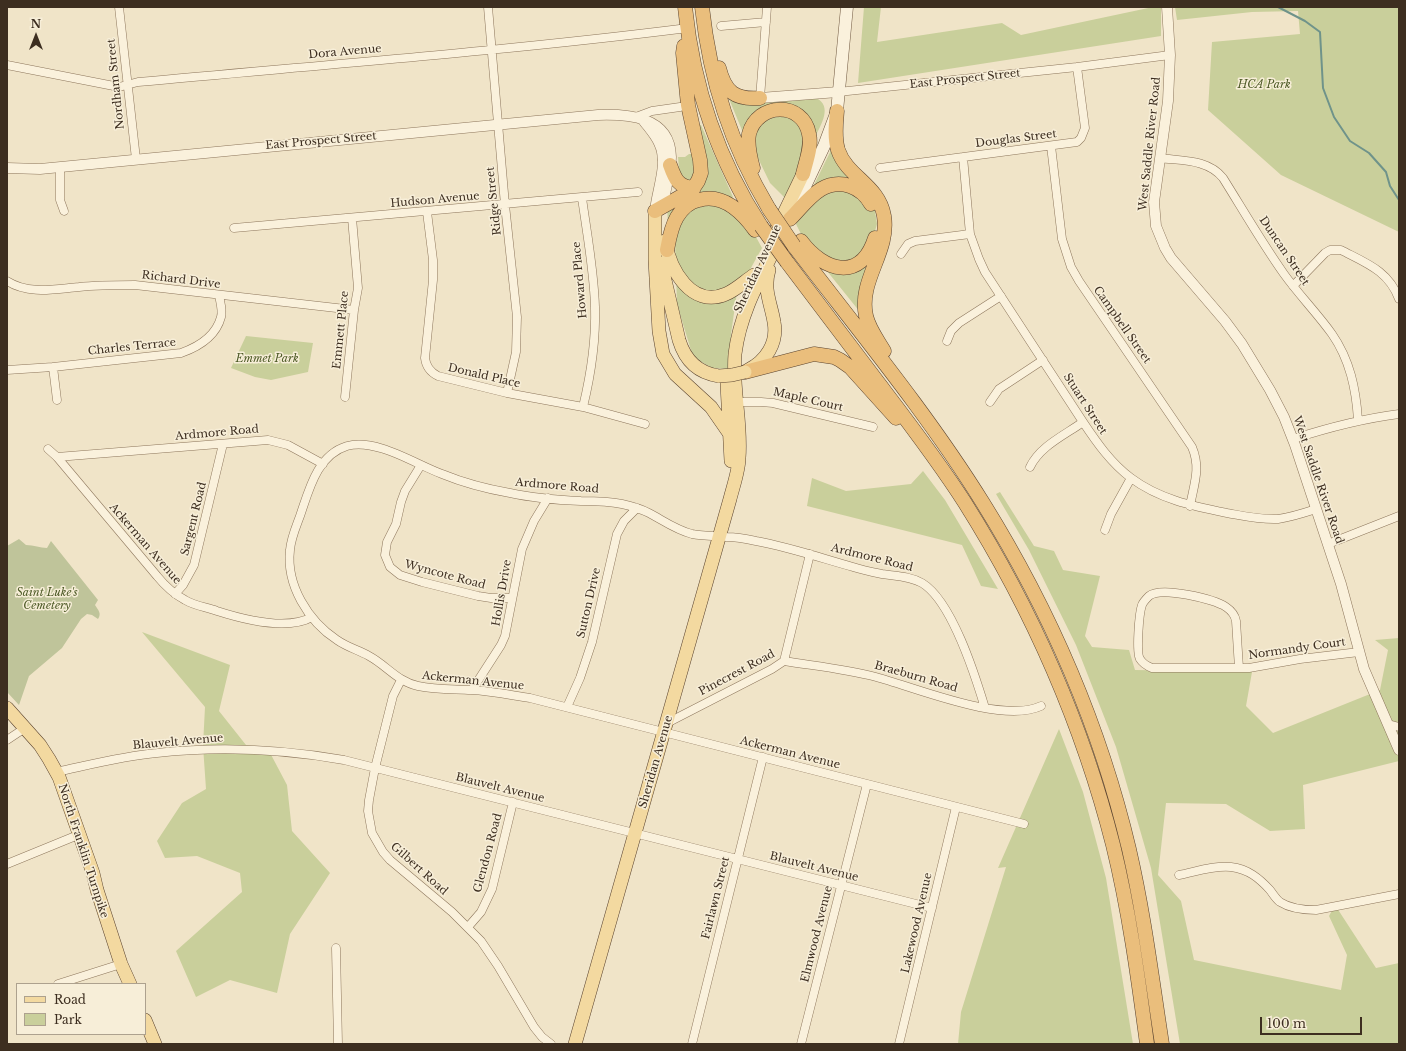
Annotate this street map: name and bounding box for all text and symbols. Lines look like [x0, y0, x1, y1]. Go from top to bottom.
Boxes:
north arrow [16, 16, 56, 56]
text: N [31, 17, 41, 31]
street label: Nordham Street [105, 38, 127, 130]
street label: Dora Avenue [308, 42, 382, 62]
street label: East Prospect Street [909, 67, 1021, 91]
street label: West Saddle River Road [1136, 76, 1164, 212]
park label: HCA Park [1237, 78, 1291, 92]
street label: Douglas Street [975, 127, 1057, 151]
street label: East Prospect Street [265, 130, 377, 152]
street label: Ridge Street [484, 166, 504, 236]
street label: Hudson Avenue [390, 190, 480, 210]
street label: Duncan Street [1256, 214, 1312, 288]
street label: Sheridan Avenue [732, 223, 784, 315]
street label: Howard Place [570, 241, 590, 319]
street label: Richard Drive [141, 269, 221, 291]
street label: Campbell Street [1090, 284, 1154, 366]
street label: Emmett Place [330, 290, 352, 370]
street label: Charles Terrace [87, 336, 177, 358]
park label: Emmet Park [235, 352, 299, 366]
street label: Donald Place [446, 361, 522, 391]
street label: Stuart Street [1060, 371, 1110, 437]
street label: Maple Court [772, 386, 844, 414]
street label: West Saddle River Road [1290, 414, 1346, 546]
street label: Ardmore Road [175, 423, 259, 443]
street label: Ardmore Road [515, 476, 599, 496]
street label: Sargent Road [178, 481, 210, 557]
street label: Ackerman Avenue [106, 501, 184, 587]
street label: Ardmore Road [830, 541, 914, 575]
street label: Wyncote Road [403, 558, 487, 592]
street label: Hollis Drive [490, 559, 514, 627]
street label: Sutton Drive [574, 566, 604, 640]
park label: Saint Luke's Cemetery [16, 586, 78, 612]
street label: Normandy Court [1248, 636, 1346, 662]
street label: Pinecrest Road [697, 647, 777, 699]
street label: Braeburn Road [873, 659, 959, 695]
street label: Ackerman Avenue [421, 669, 525, 693]
street label: Sheridan Avenue [636, 714, 676, 810]
street label: Blauvelt Avenue [132, 731, 224, 753]
street label: Ackerman Avenue [739, 734, 841, 772]
street label: Blauvelt Avenue [454, 771, 546, 805]
street label: North Franklin Turnpike [55, 782, 111, 920]
street label: Glendon Road [471, 812, 505, 894]
street label: Gilbert Road [388, 840, 450, 898]
street label: Blauvelt Avenue [768, 850, 860, 884]
street label: Fairlawn Street [699, 855, 733, 941]
street label: Lakewood Avenue [899, 871, 935, 975]
street label: Elmwood Avenue [799, 884, 835, 984]
legend [16, 983, 146, 1035]
text: Road [54, 992, 86, 1007]
scale bar [1262, 1009, 1364, 1035]
text: Park [54, 1012, 82, 1027]
text: 100 m [1267, 1016, 1306, 1031]

